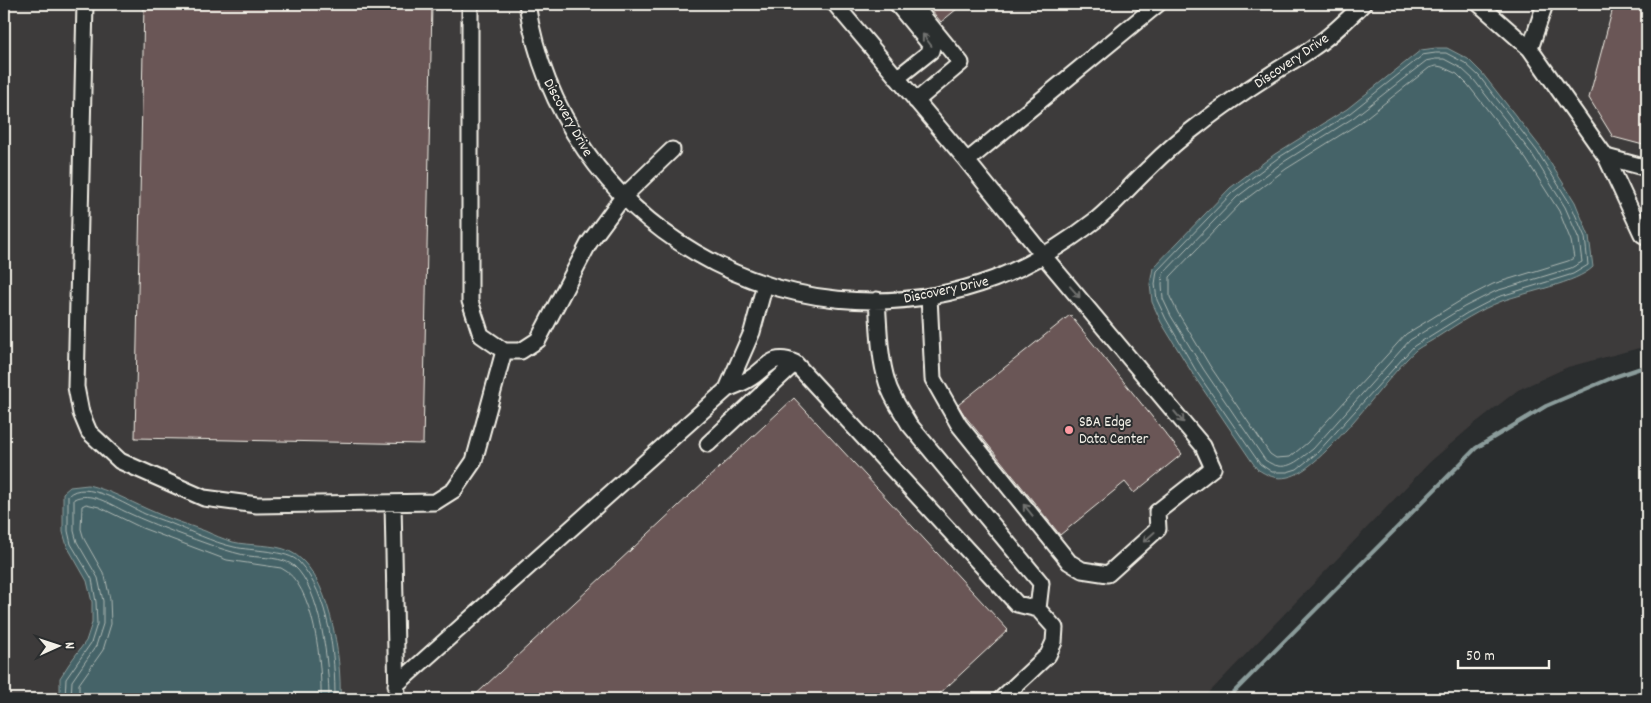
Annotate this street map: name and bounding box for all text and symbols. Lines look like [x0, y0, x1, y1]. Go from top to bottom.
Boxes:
street label: Discovery Drive [1250, 28, 1334, 95]
one-way arrow [922, 33, 932, 47]
street label: Discovery Drive [537, 75, 598, 161]
street label: Discovery Drive [902, 271, 991, 311]
one-way arrow [1069, 285, 1080, 298]
one-way arrow [1173, 410, 1184, 423]
place label: SBA Edge Data Center [1079, 412, 1149, 451]
marker: SBA Edge Data Center [1063, 424, 1075, 436]
one-way arrow [1023, 504, 1034, 517]
one-way arrow [1143, 531, 1156, 543]
north arrow [32, 620, 82, 670]
scale bar [1458, 638, 1550, 670]
text: N [59, 641, 79, 649]
text: 50 m [1466, 646, 1495, 668]

